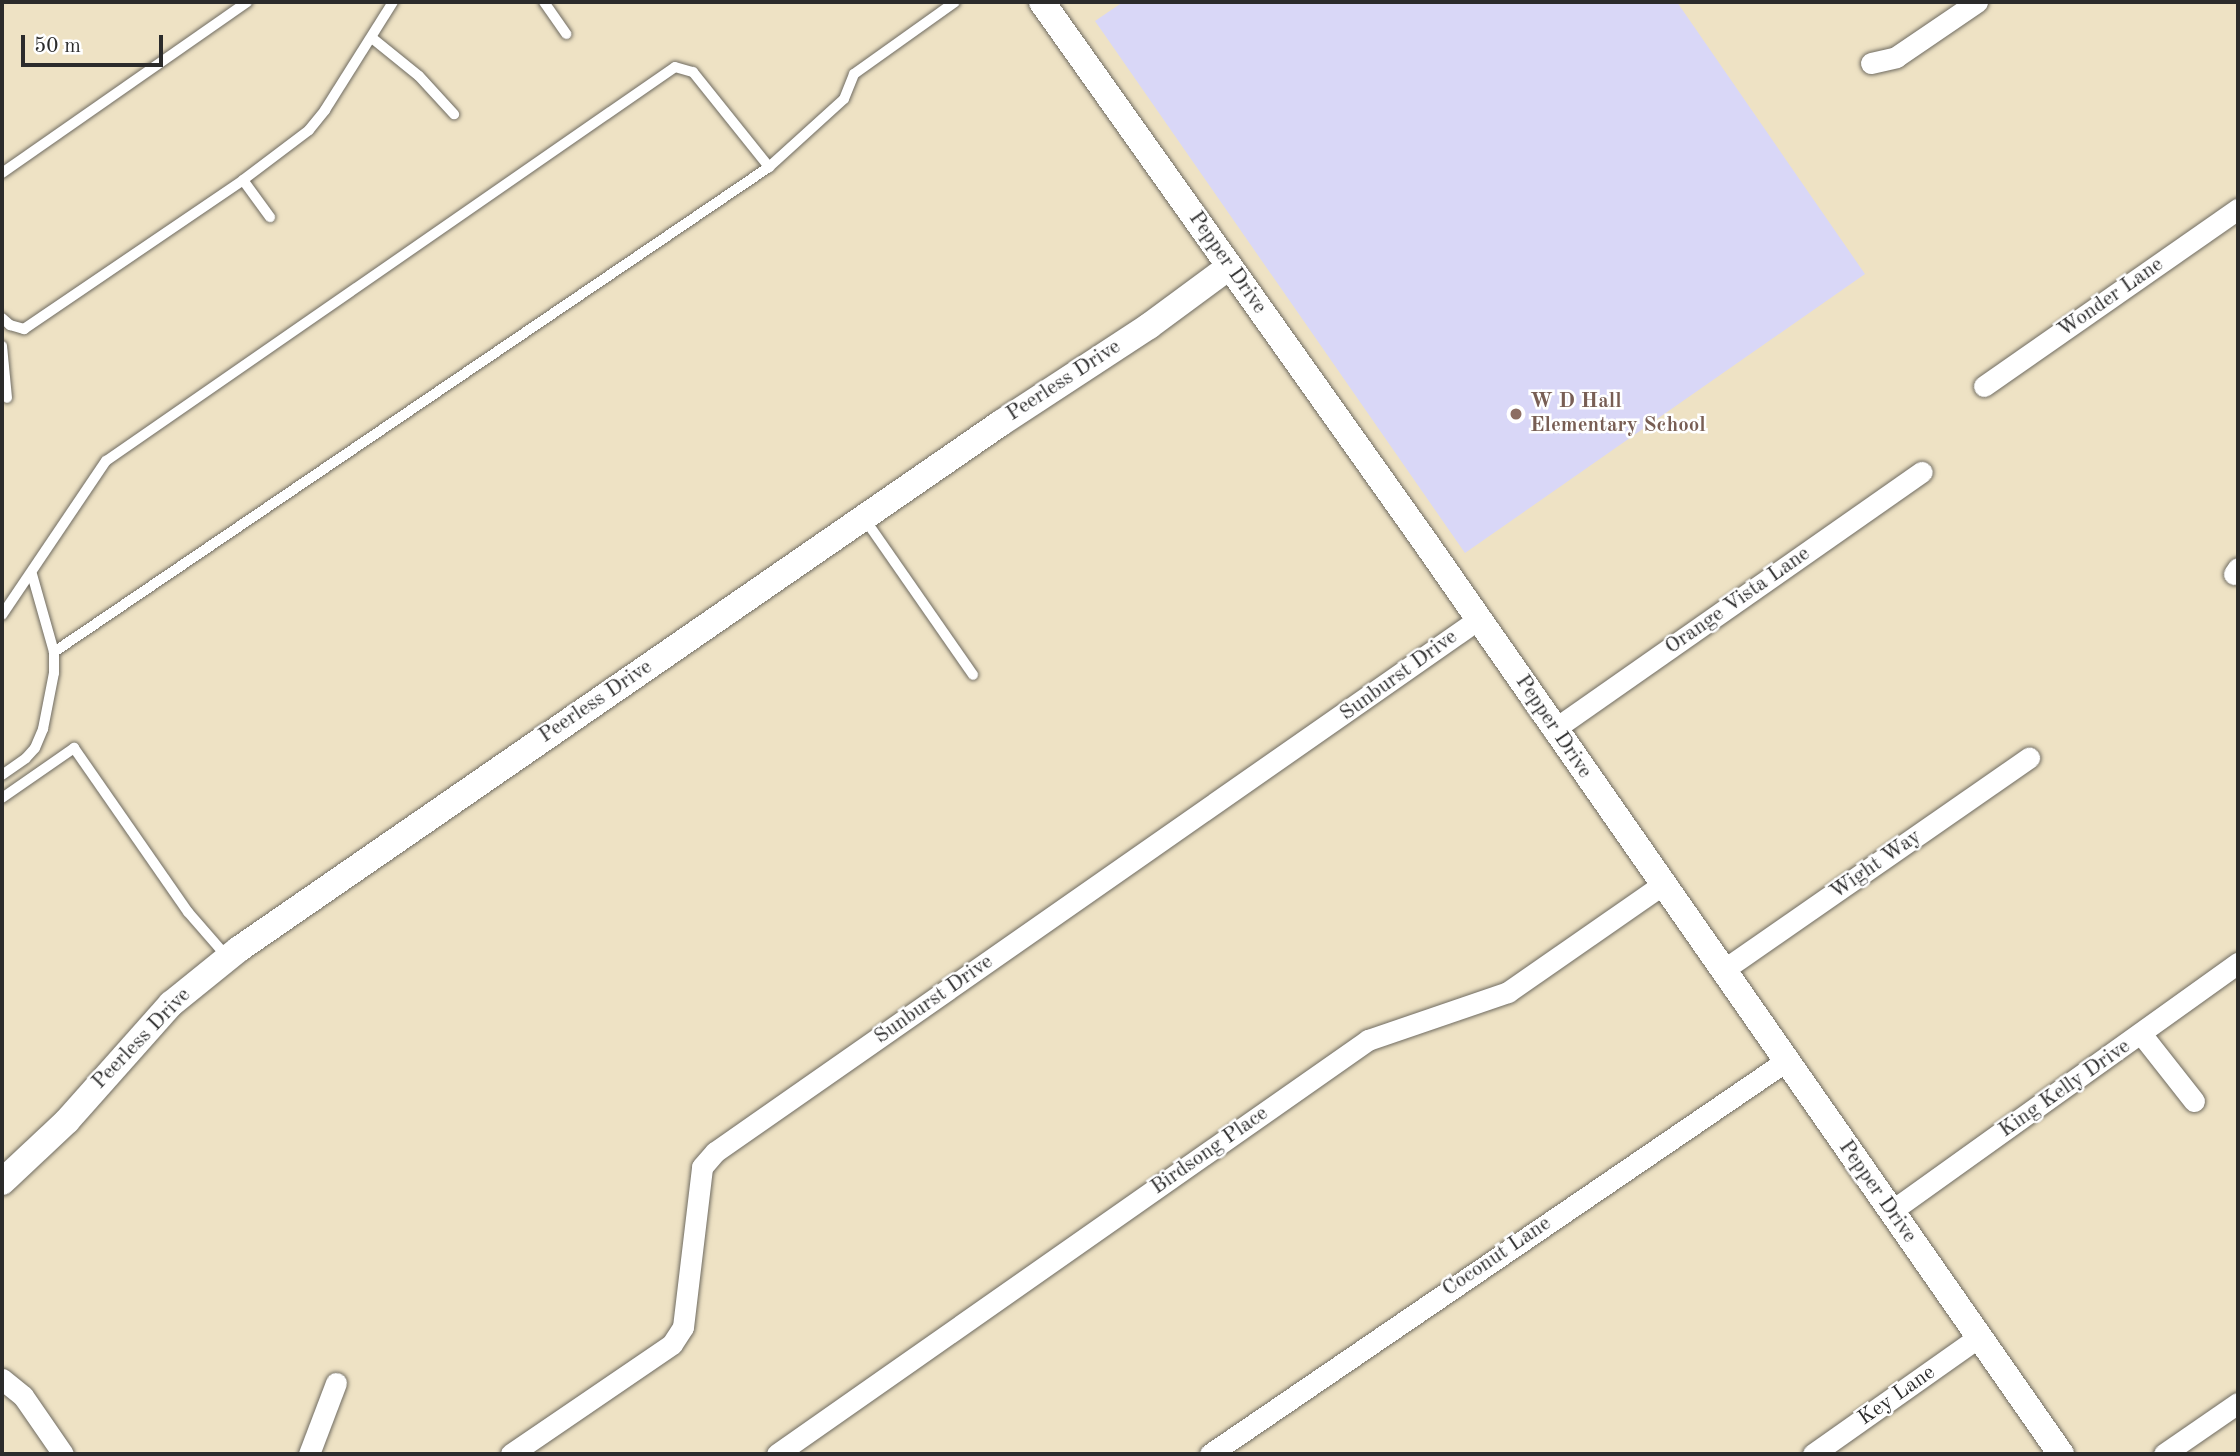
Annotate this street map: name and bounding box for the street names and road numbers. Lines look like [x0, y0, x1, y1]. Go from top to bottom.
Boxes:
street label: Pepper Drive [1182, 207, 1272, 319]
street label: Wonder Lane [2054, 252, 2168, 344]
street label: Peerless Drive [1002, 335, 1126, 427]
street label: Orange Vista Lane [1661, 542, 1815, 660]
street label: Sunburst Drive [1335, 625, 1463, 727]
street label: Peerless Drive [535, 655, 657, 749]
street label: Pepper Drive [1509, 671, 1597, 783]
street label: Wight Way [1826, 825, 1926, 905]
street label: Sunburst Drive [870, 950, 998, 1050]
street label: Peerless Drive [87, 983, 197, 1095]
street label: King Kelly Drive [1995, 1034, 2135, 1144]
street label: Birdsong Place [1147, 1101, 1273, 1201]
street label: Pepper Drive [1832, 1136, 1922, 1248]
street label: Coconut Lane [1438, 1212, 1556, 1302]
street label: Key Lane [1854, 1360, 1940, 1432]

